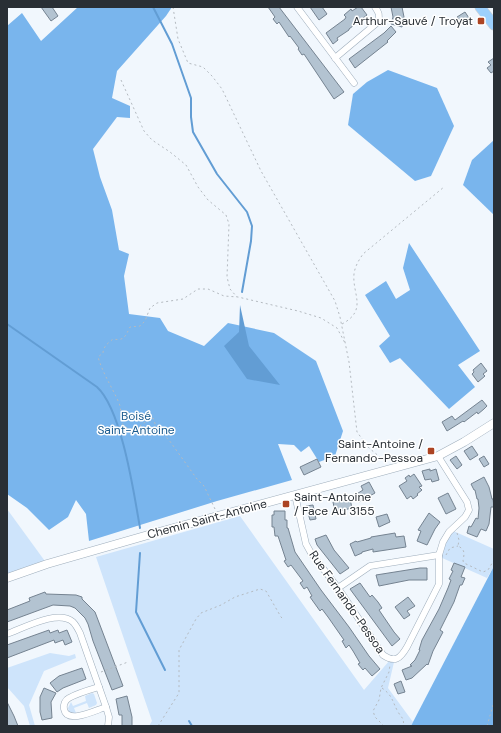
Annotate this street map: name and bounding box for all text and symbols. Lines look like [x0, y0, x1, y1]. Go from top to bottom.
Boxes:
place label: Arthur-Sauvé / Troyat [353, 13, 473, 29]
marker: Arthur-Sauvé / Troyat [476, 16, 486, 26]
park label: Boisé Saint-Antoine [97, 408, 175, 438]
place label: Saint-Antoine / Fernando-Pessoa [325, 436, 423, 466]
marker: Saint-Antoine / Fernando-Pessoa [426, 446, 436, 456]
place label: Saint-Antoine / Face Au 3155 [294, 489, 375, 519]
street label: Chemin Saint-Antoine [145, 495, 269, 543]
marker: Saint-Antoine / Face Au 3155 [281, 499, 291, 509]
street label: Rue Fernando-Pessoa [305, 547, 389, 657]

